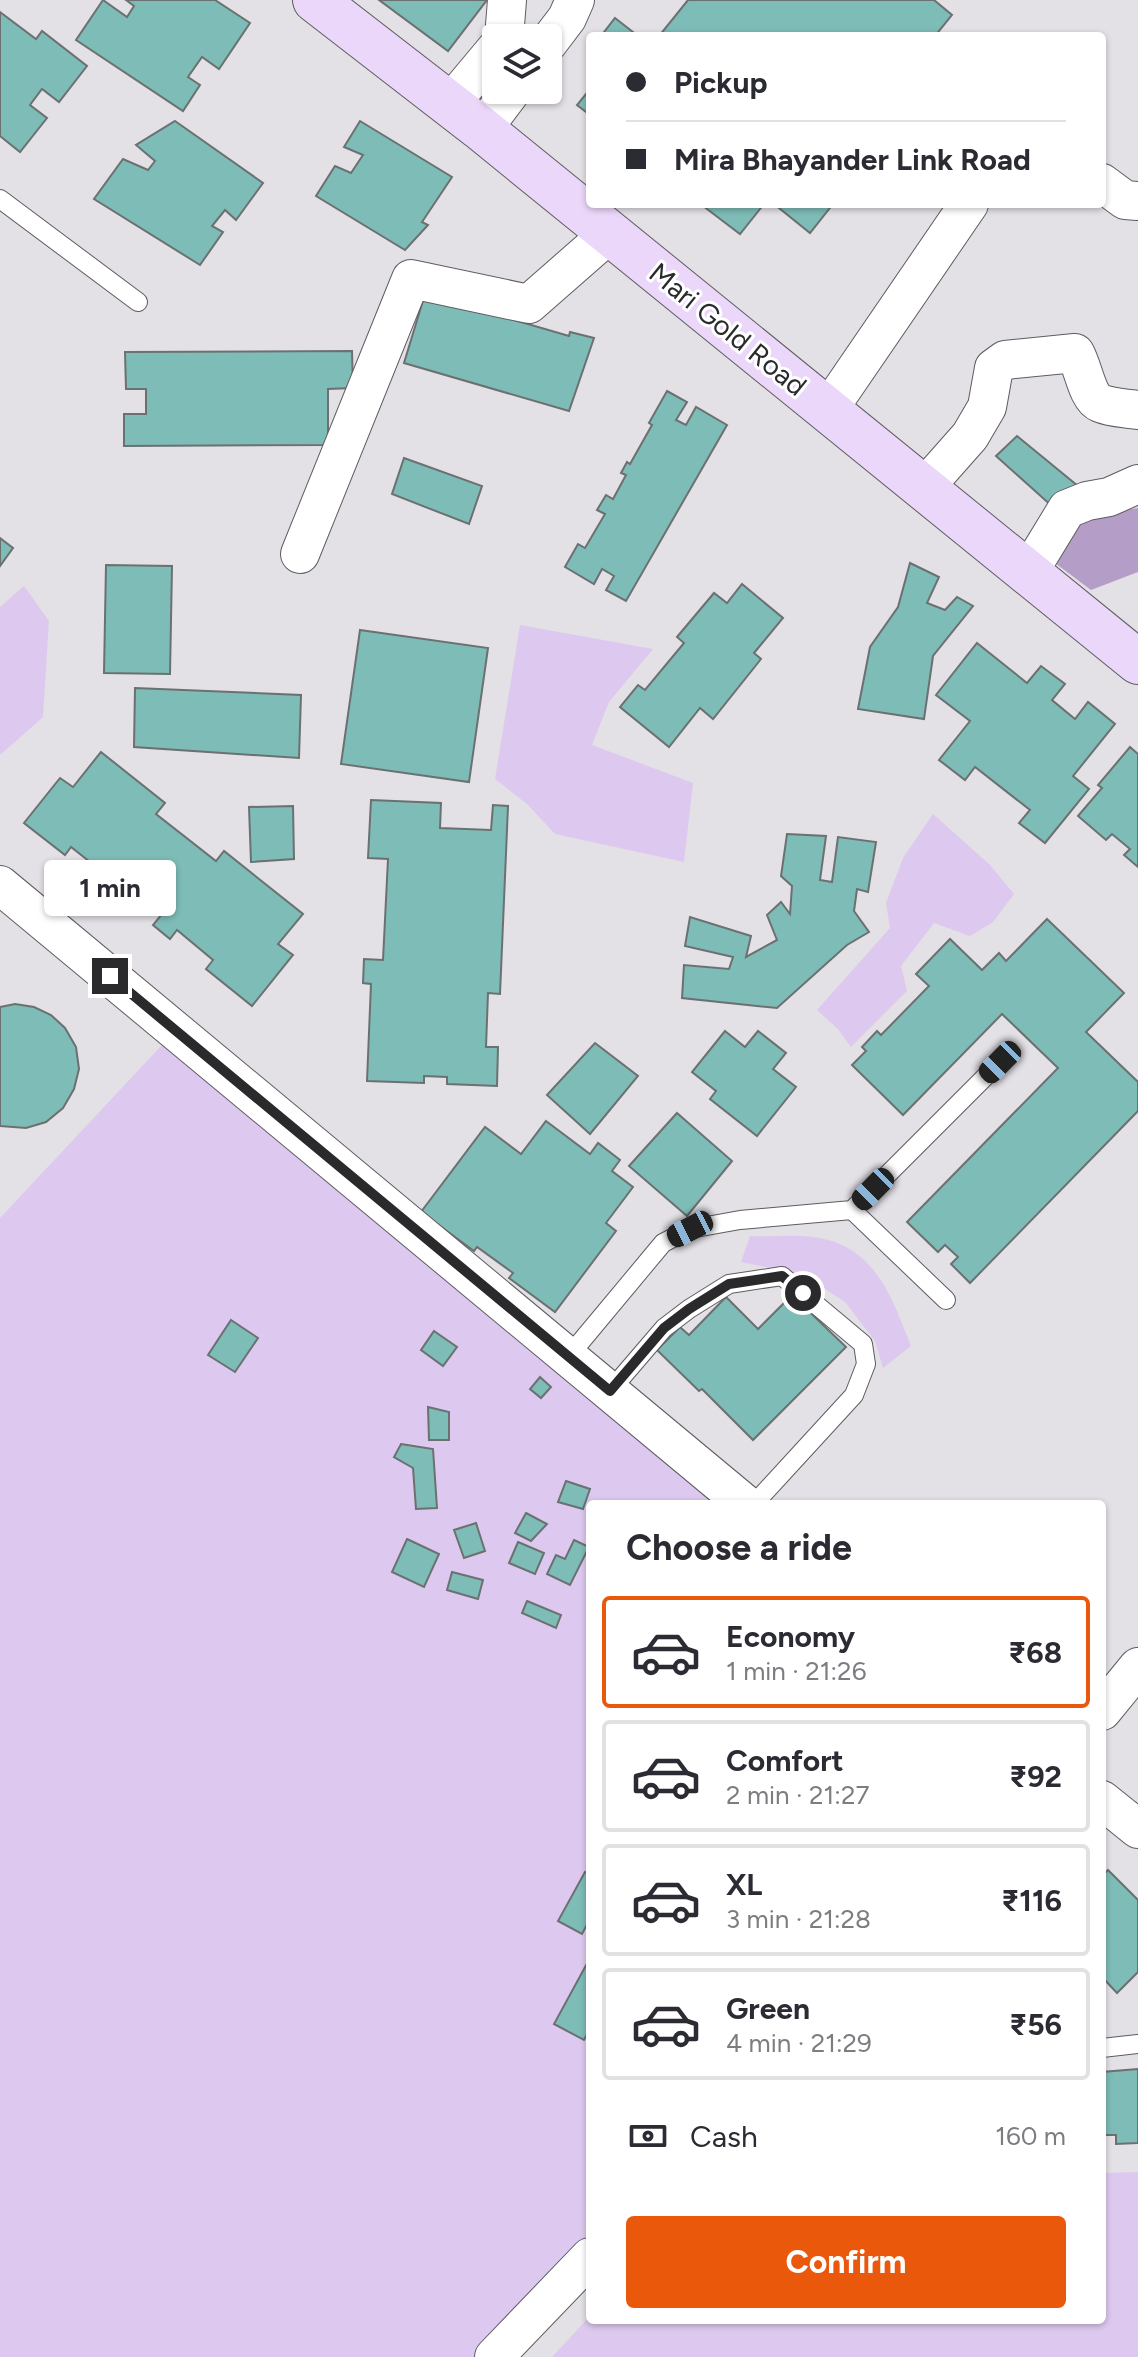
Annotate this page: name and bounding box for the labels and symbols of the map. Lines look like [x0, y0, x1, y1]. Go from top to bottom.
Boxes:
street label: Mari Gold Road [643, 255, 813, 403]
callout: 1 min [44, 860, 176, 916]
route end [92, 958, 128, 994]
car [975, 1037, 1025, 1087]
car [848, 1164, 898, 1214]
car [663, 1207, 717, 1251]
route start [785, 1275, 821, 1311]

